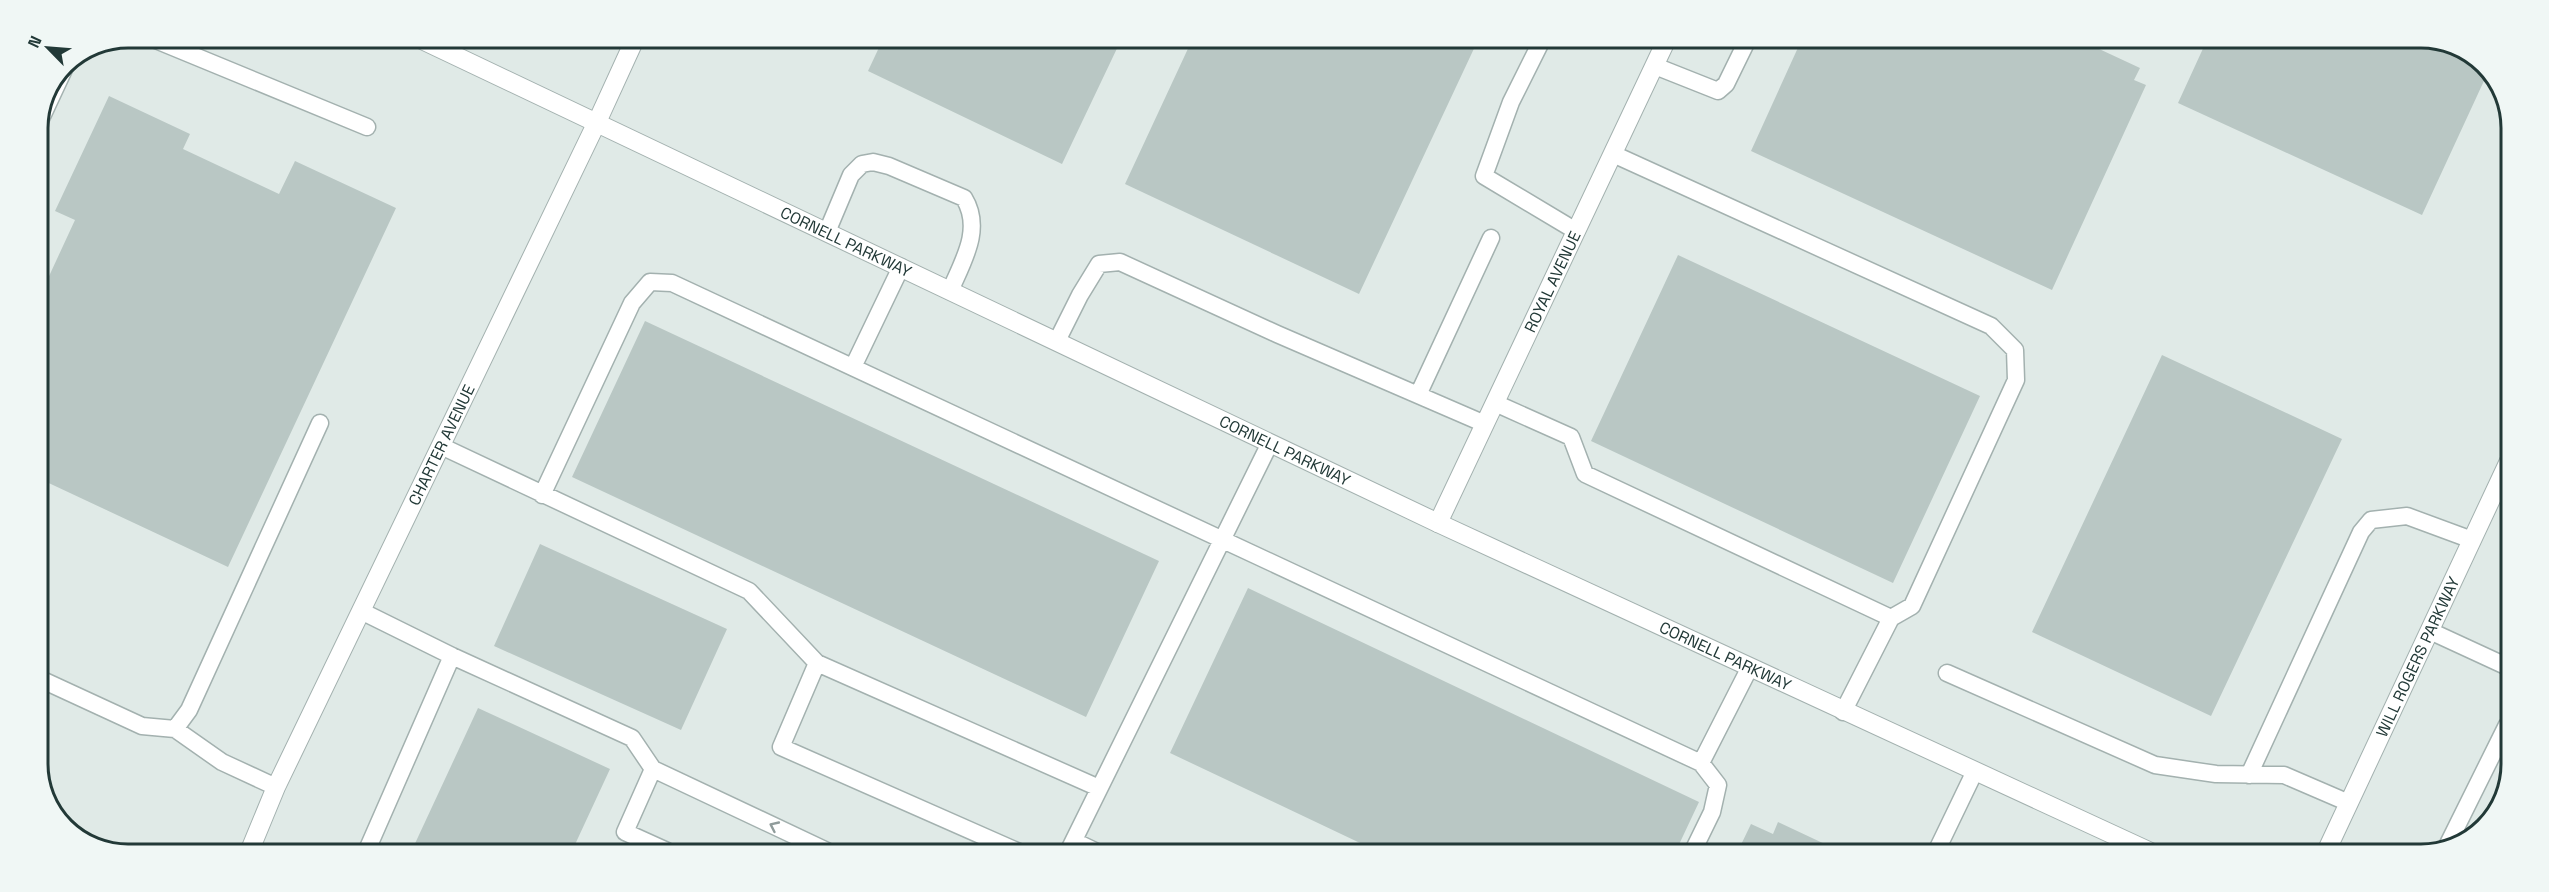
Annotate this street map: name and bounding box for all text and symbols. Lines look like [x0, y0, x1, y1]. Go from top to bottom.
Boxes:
north arrow [18, 18, 78, 78]
text: N [23, 33, 47, 51]
street label: CORNELL PARKWAY [777, 202, 915, 282]
street label: ROYAL AVENUE [1520, 228, 1586, 336]
street label: CHARTER AVENUE [403, 381, 480, 509]
street label: CORNELL PARKWAY [1216, 411, 1354, 491]
street label: WILL ROGERS PARKWAY [2371, 573, 2464, 740]
street label: CORNELL PARKWAY [1656, 617, 1795, 696]
one-way arrow [769, 822, 780, 834]

